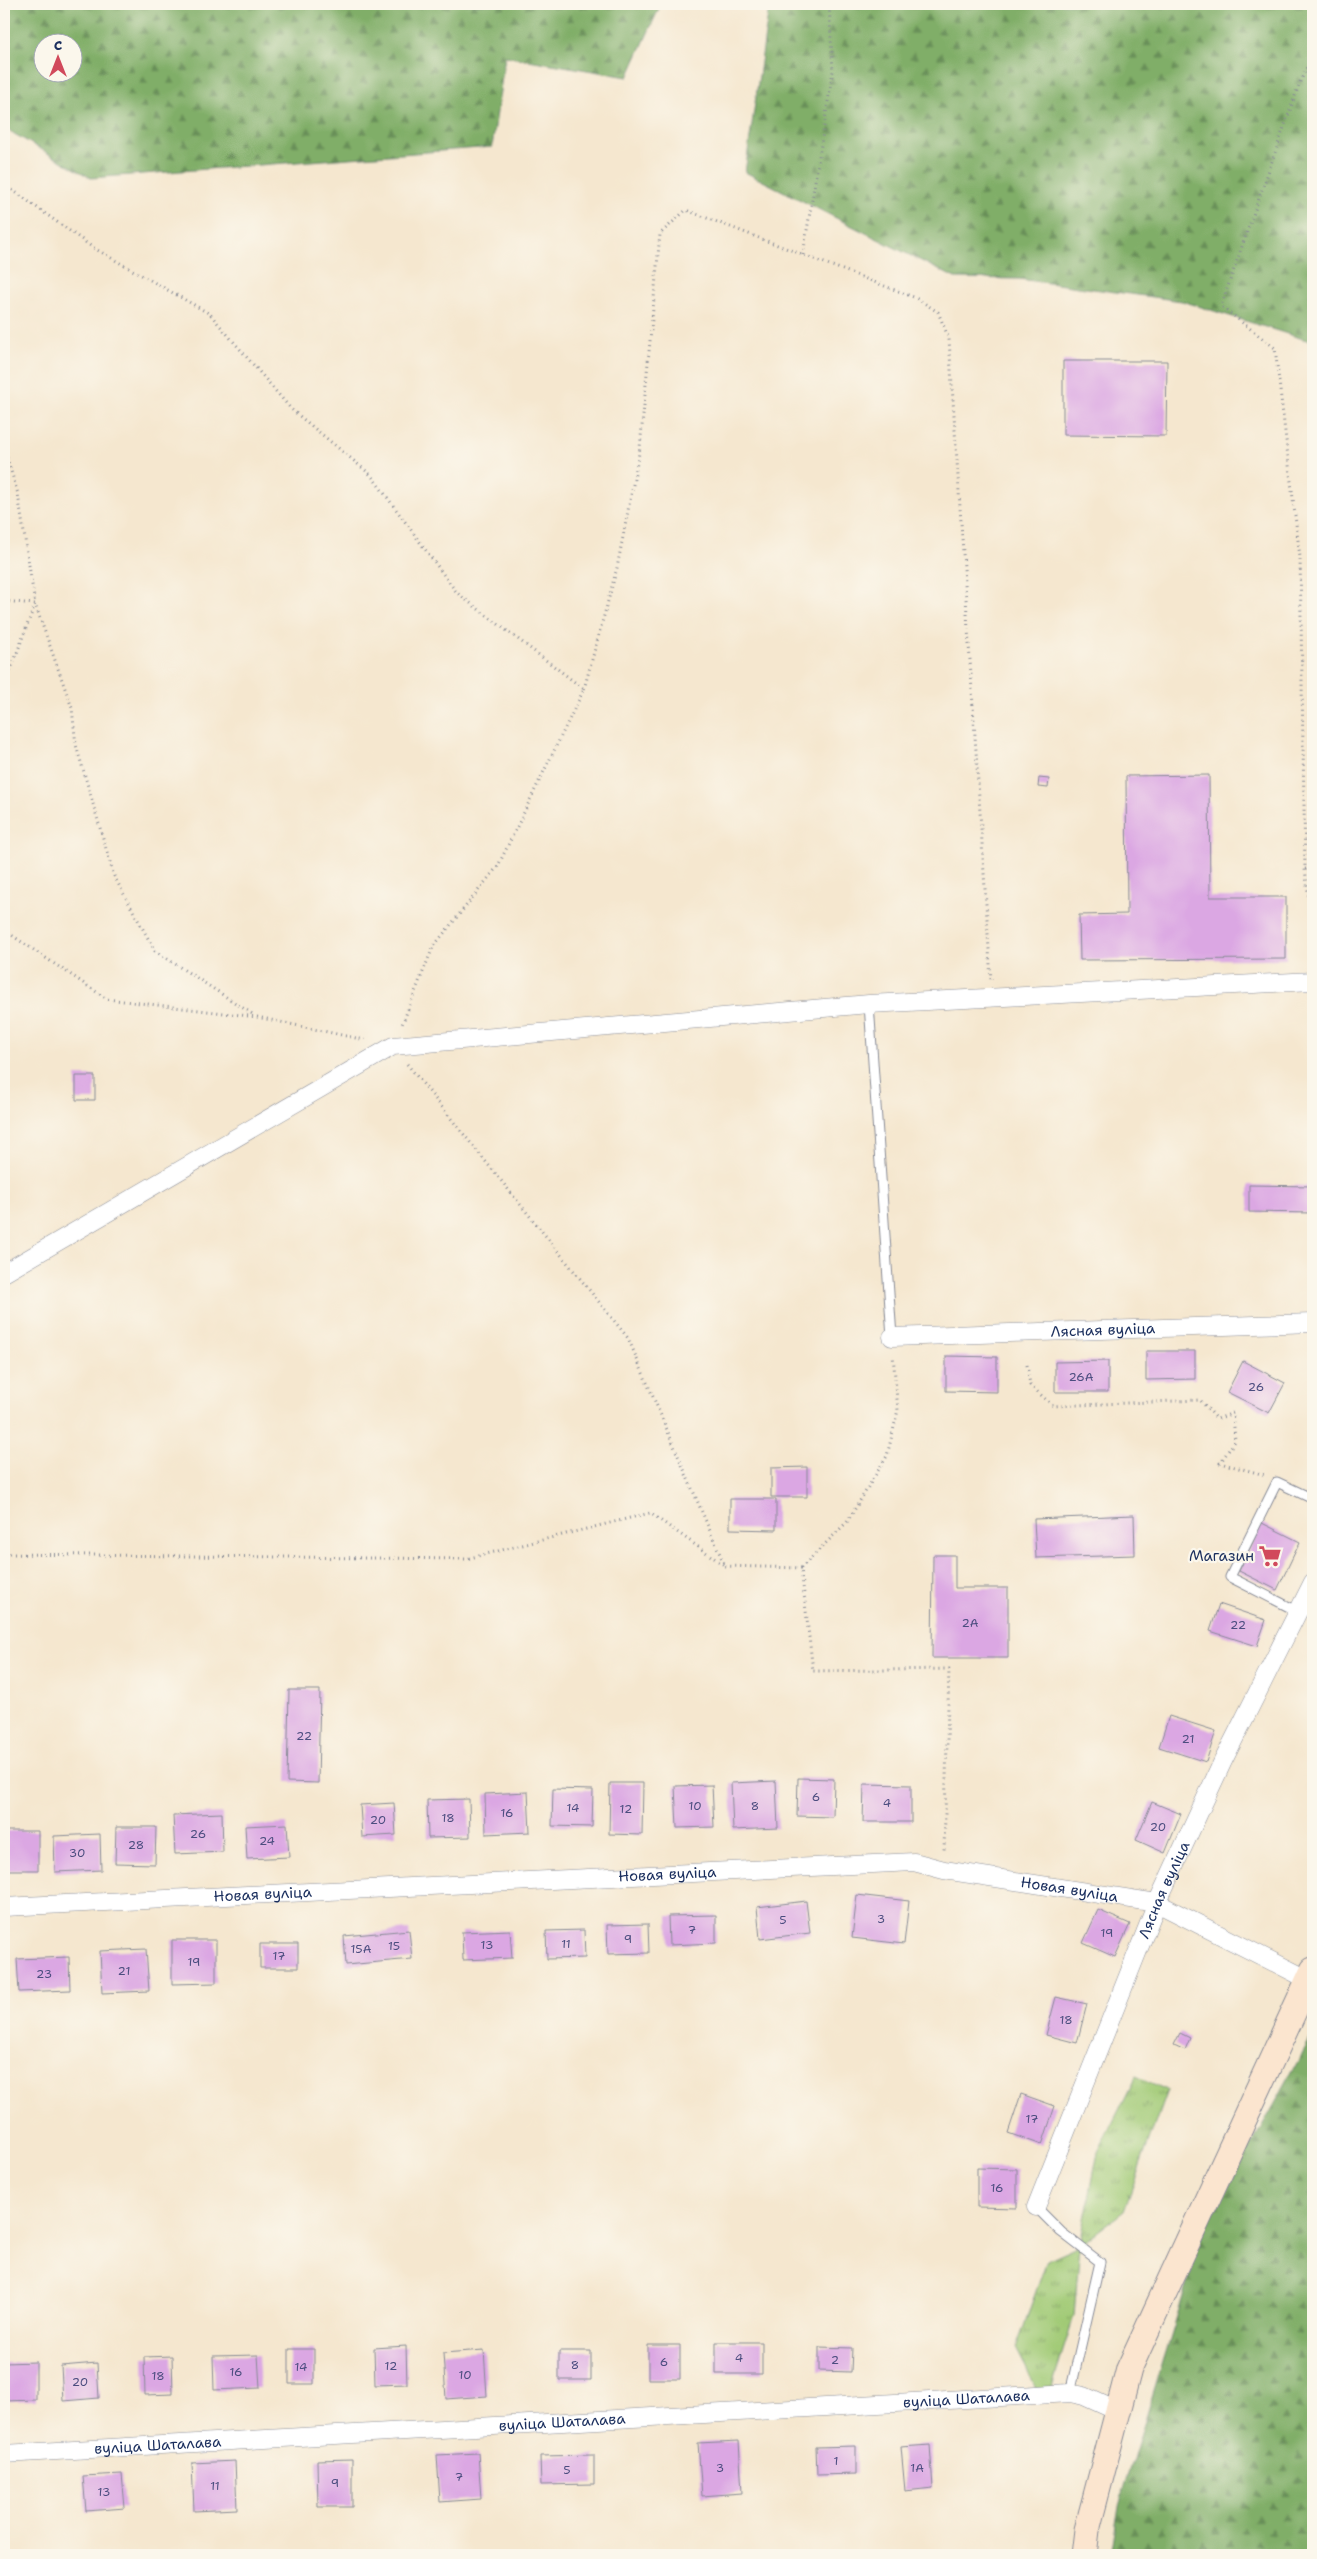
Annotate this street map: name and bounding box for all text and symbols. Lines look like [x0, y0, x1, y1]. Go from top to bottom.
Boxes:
north arrow [32, 32, 82, 82]
text: С [54, 36, 62, 54]
street label: Лясная вуліца [1050, 1318, 1156, 1342]
house number: 26А [1069, 1369, 1094, 1385]
house number: 26 [1248, 1379, 1264, 1395]
supermarket icon: Магазин [1257, 1543, 1283, 1569]
place label: Магазин [1189, 1546, 1254, 1566]
house number: 2А [961, 1615, 979, 1631]
house number: 22 [1230, 1617, 1246, 1633]
house number: 22 [296, 1728, 312, 1744]
house number: 21 [1182, 1731, 1194, 1747]
house number: 6 [812, 1789, 820, 1805]
house number: 4 [883, 1795, 891, 1811]
house number: 10 [688, 1798, 702, 1814]
house number: 8 [751, 1798, 759, 1814]
house number: 14 [567, 1800, 579, 1816]
house number: 12 [620, 1801, 632, 1817]
house number: 16 [500, 1805, 514, 1821]
house number: 18 [441, 1810, 455, 1826]
house number: 20 [370, 1812, 386, 1828]
house number: 20 [1150, 1819, 1166, 1835]
house number: 26 [190, 1826, 206, 1842]
house number: 24 [259, 1833, 275, 1849]
house number: 28 [128, 1837, 144, 1853]
street label: Лясная вуліца [1134, 1837, 1195, 1942]
house number: 30 [69, 1845, 85, 1861]
street label: Новая вуліца [618, 1862, 717, 1887]
street label: Новая вуліца [1019, 1872, 1120, 1907]
street label: Новая вуліца [213, 1882, 313, 1907]
house number: 3 [877, 1911, 885, 1927]
house number: 5 [779, 1912, 787, 1928]
house number: 7 [688, 1922, 696, 1938]
house number: 19 [1101, 1925, 1113, 1941]
house number: 9 [624, 1931, 632, 1947]
house number: 11 [561, 1936, 571, 1952]
house number: 13 [481, 1937, 493, 1953]
house number: 15 [388, 1938, 400, 1954]
house number: 15А [351, 1941, 372, 1957]
house number: 17 [273, 1948, 285, 1964]
house number: 19 [188, 1954, 200, 1970]
house number: 21 [118, 1963, 130, 1979]
house number: 23 [36, 1966, 52, 1982]
house number: 18 [1059, 2012, 1073, 2028]
house number: 17 [1026, 2111, 1038, 2127]
house number: 16 [990, 2180, 1004, 2196]
house number: 4 [735, 2350, 743, 2366]
house number: 2 [831, 2352, 839, 2368]
house number: 6 [660, 2354, 668, 2370]
house number: 8 [571, 2357, 579, 2373]
house number: 12 [385, 2358, 397, 2374]
house number: 14 [295, 2359, 307, 2375]
house number: 16 [229, 2364, 243, 2380]
house number: 10 [458, 2367, 472, 2383]
house number: 18 [151, 2368, 165, 2384]
house number: 20 [72, 2374, 88, 2390]
street label: вуліца Шаталава [902, 2385, 1031, 2413]
street label: вуліца Шаталава [498, 2408, 627, 2436]
street label: вуліца Шаталава [94, 2432, 222, 2459]
house number: 1 [833, 2453, 839, 2469]
house number: 3 [716, 2460, 724, 2476]
house number: 1А [910, 2460, 924, 2476]
house number: 5 [563, 2462, 571, 2478]
house number: 7 [455, 2469, 463, 2485]
house number: 9 [331, 2475, 339, 2491]
house number: 11 [210, 2478, 220, 2494]
house number: 13 [98, 2484, 110, 2500]

